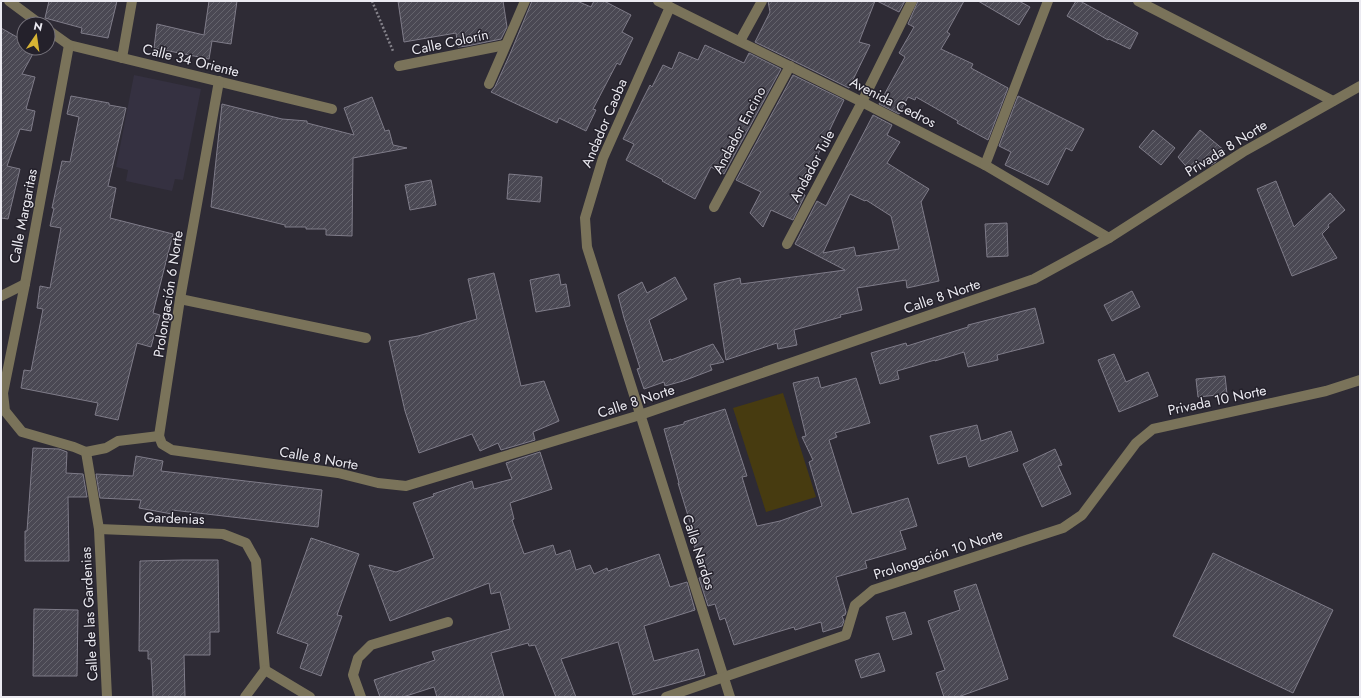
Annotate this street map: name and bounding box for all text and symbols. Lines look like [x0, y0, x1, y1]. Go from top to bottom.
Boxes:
north arrow [16, 16, 56, 56]
text: N [32, 17, 44, 35]
street label: Calle Colorín [410, 24, 490, 60]
street label: Calle 34 Oriente [141, 38, 241, 82]
street label: Avenida Cedros [846, 72, 940, 132]
street label: Andador Caoba [576, 76, 632, 170]
street label: Andador Encino [708, 82, 771, 177]
street label: Privada 8 Norte [1181, 115, 1271, 181]
street label: Andador Tule [785, 126, 839, 206]
street label: Calle Margaritas [4, 167, 42, 265]
street label: Prolongación 6 Norte [148, 229, 188, 359]
street label: Calle 8 Norte [901, 274, 983, 318]
street label: Calle 8 Norte [595, 379, 677, 423]
street label: Privada 10 Norte [1166, 380, 1268, 420]
street label: Calle 8 Norte [278, 441, 360, 475]
street label: Gardenias [143, 507, 205, 529]
street label: Calle Nardos [677, 512, 721, 592]
street label: Prolongación 10 Norte [871, 524, 1005, 584]
street label: Calle de las Gardenias [75, 546, 103, 682]

